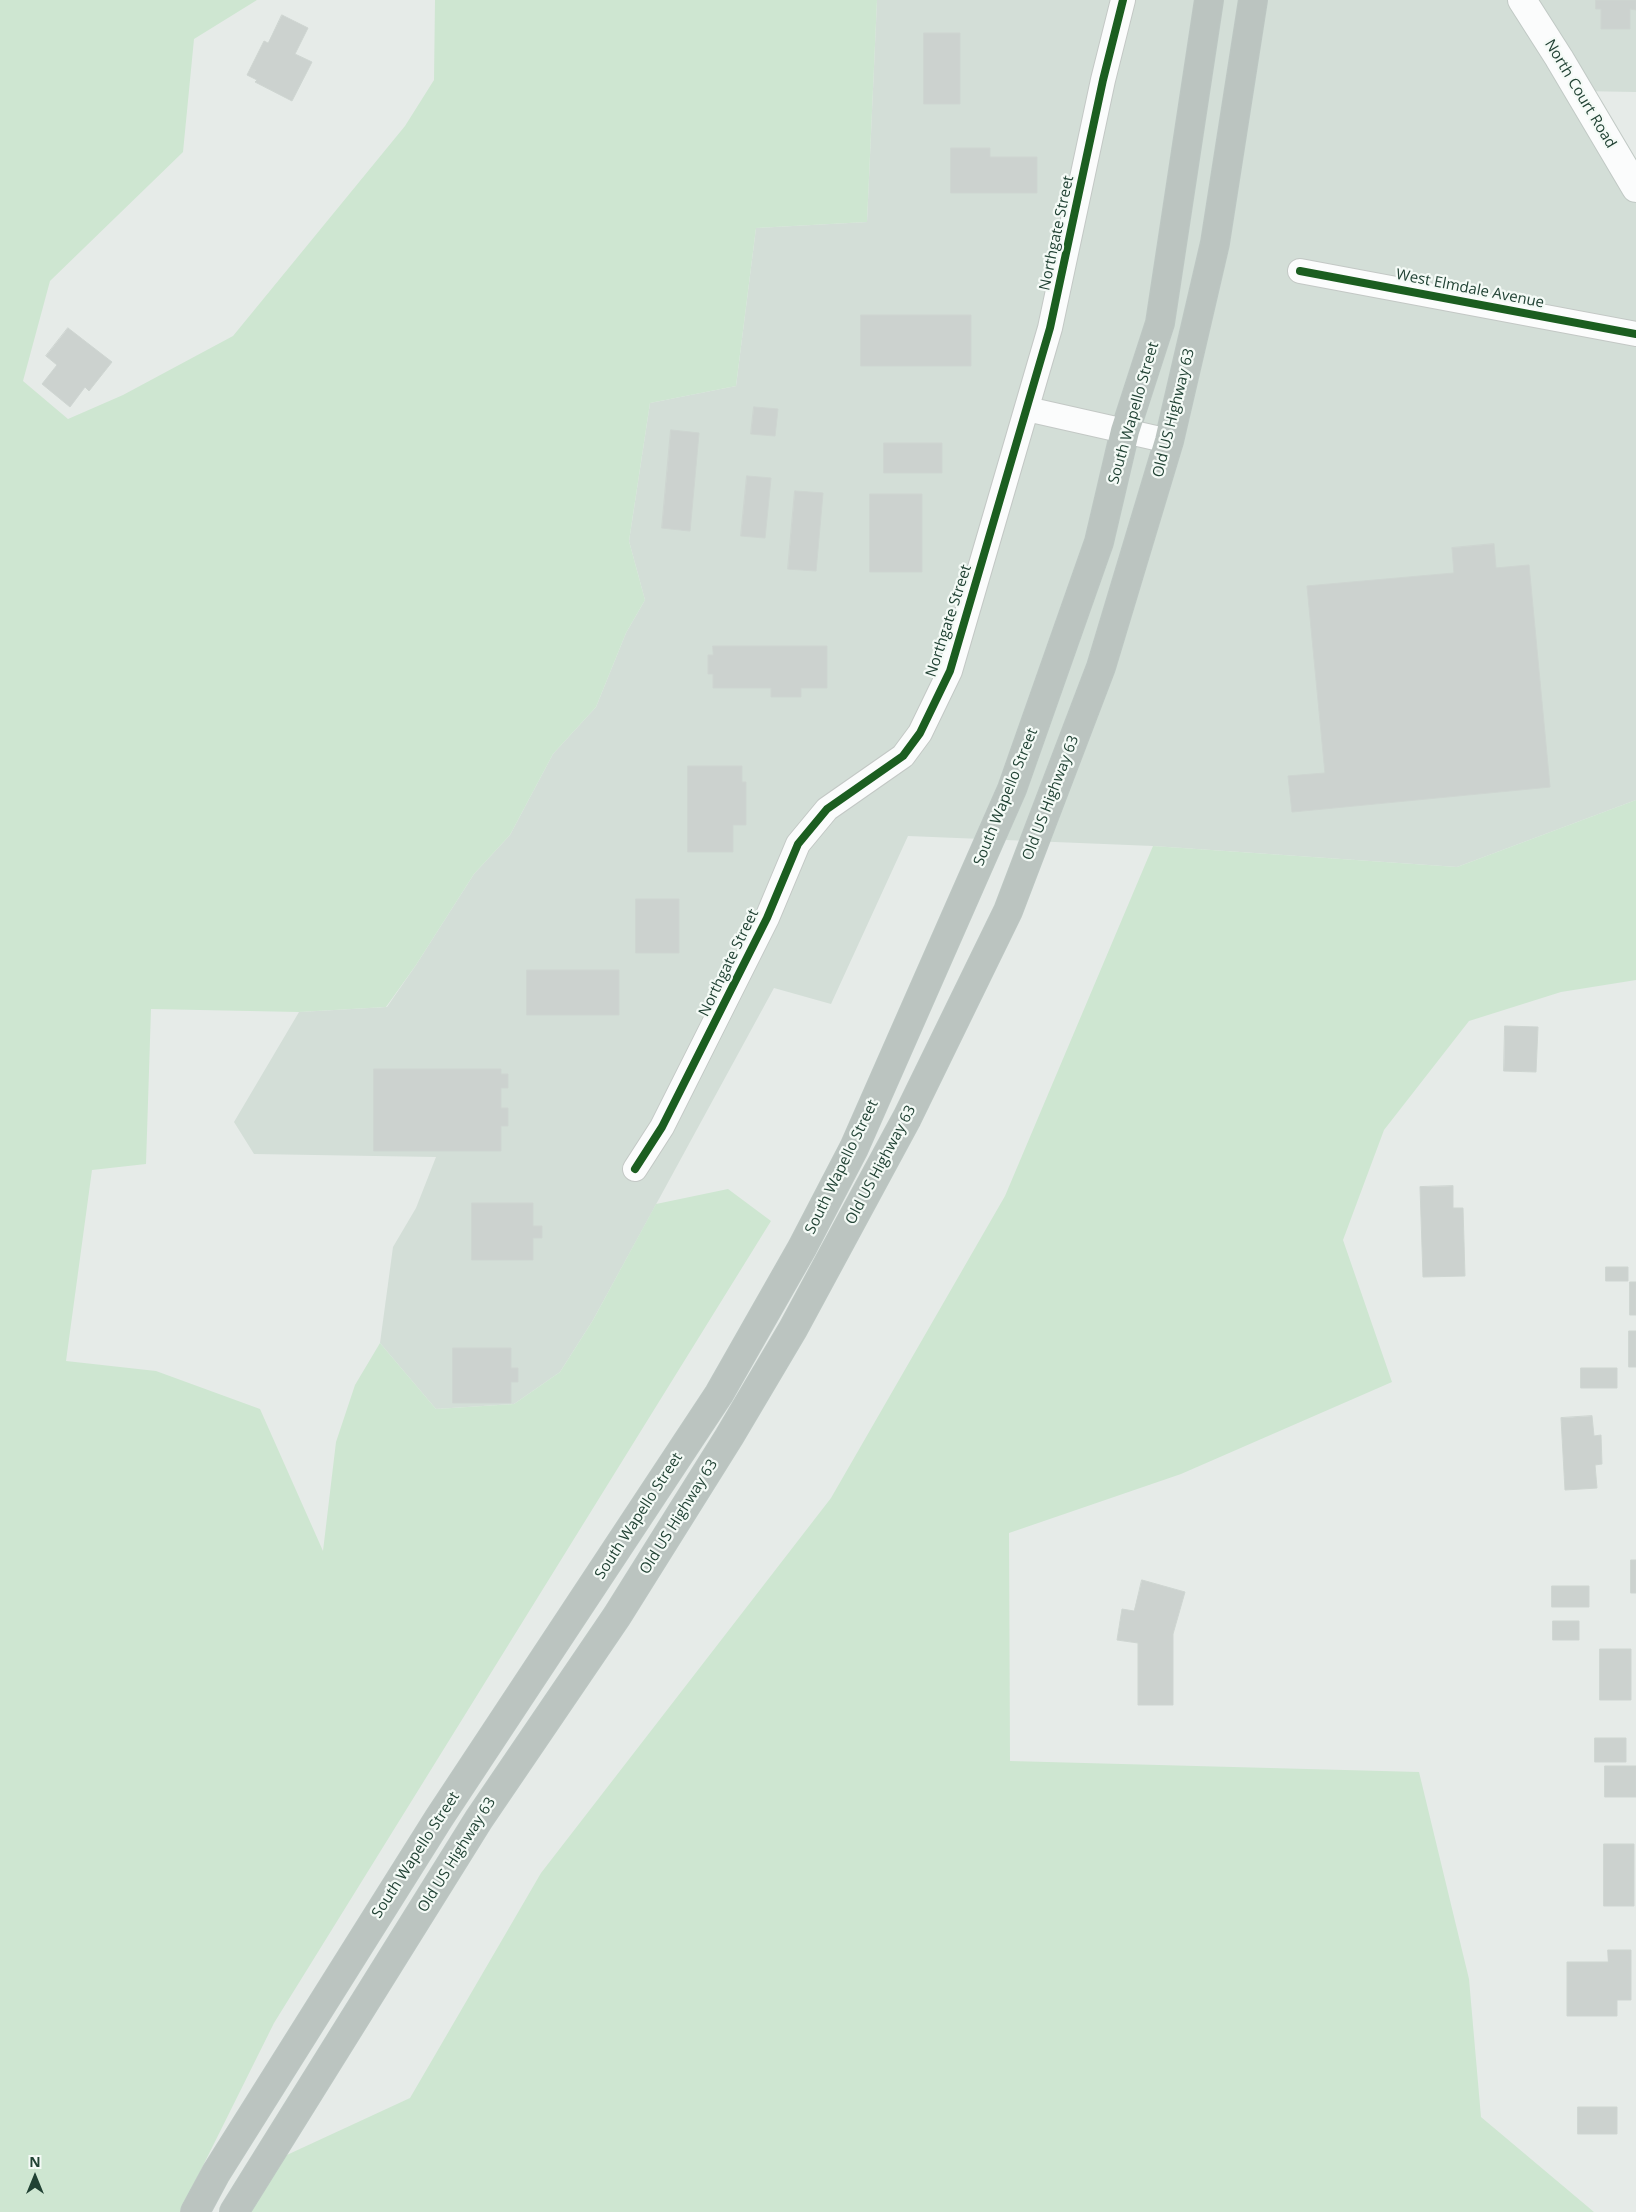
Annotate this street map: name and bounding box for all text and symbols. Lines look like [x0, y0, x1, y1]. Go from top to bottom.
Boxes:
street label: North Court Road [1540, 36, 1620, 152]
street label: Northgate Street [1036, 174, 1078, 292]
street label: West Elmdale Avenue [1394, 266, 1546, 312]
street label: South Wapello Street [1105, 340, 1163, 486]
street label: Old US Highway 63 [1149, 347, 1199, 479]
street label: Northgate Street [922, 563, 976, 679]
street label: South Wapello Street [970, 725, 1042, 869]
street label: Old US Highway 63 [1019, 733, 1083, 863]
street label: Northgate Street [695, 906, 763, 1020]
street label: South Wapello Street [802, 1097, 882, 1237]
street label: Old US Highway 63 [842, 1102, 920, 1228]
street label: South Wapello Street [591, 1449, 687, 1583]
street label: Old US Highway 63 [636, 1456, 722, 1578]
street label: South Wapello Street [368, 1788, 464, 1922]
street label: Old US Highway 63 [414, 1794, 500, 1916]
north arrow [10, 2152, 60, 2202]
text: N [29, 2152, 41, 2171]

